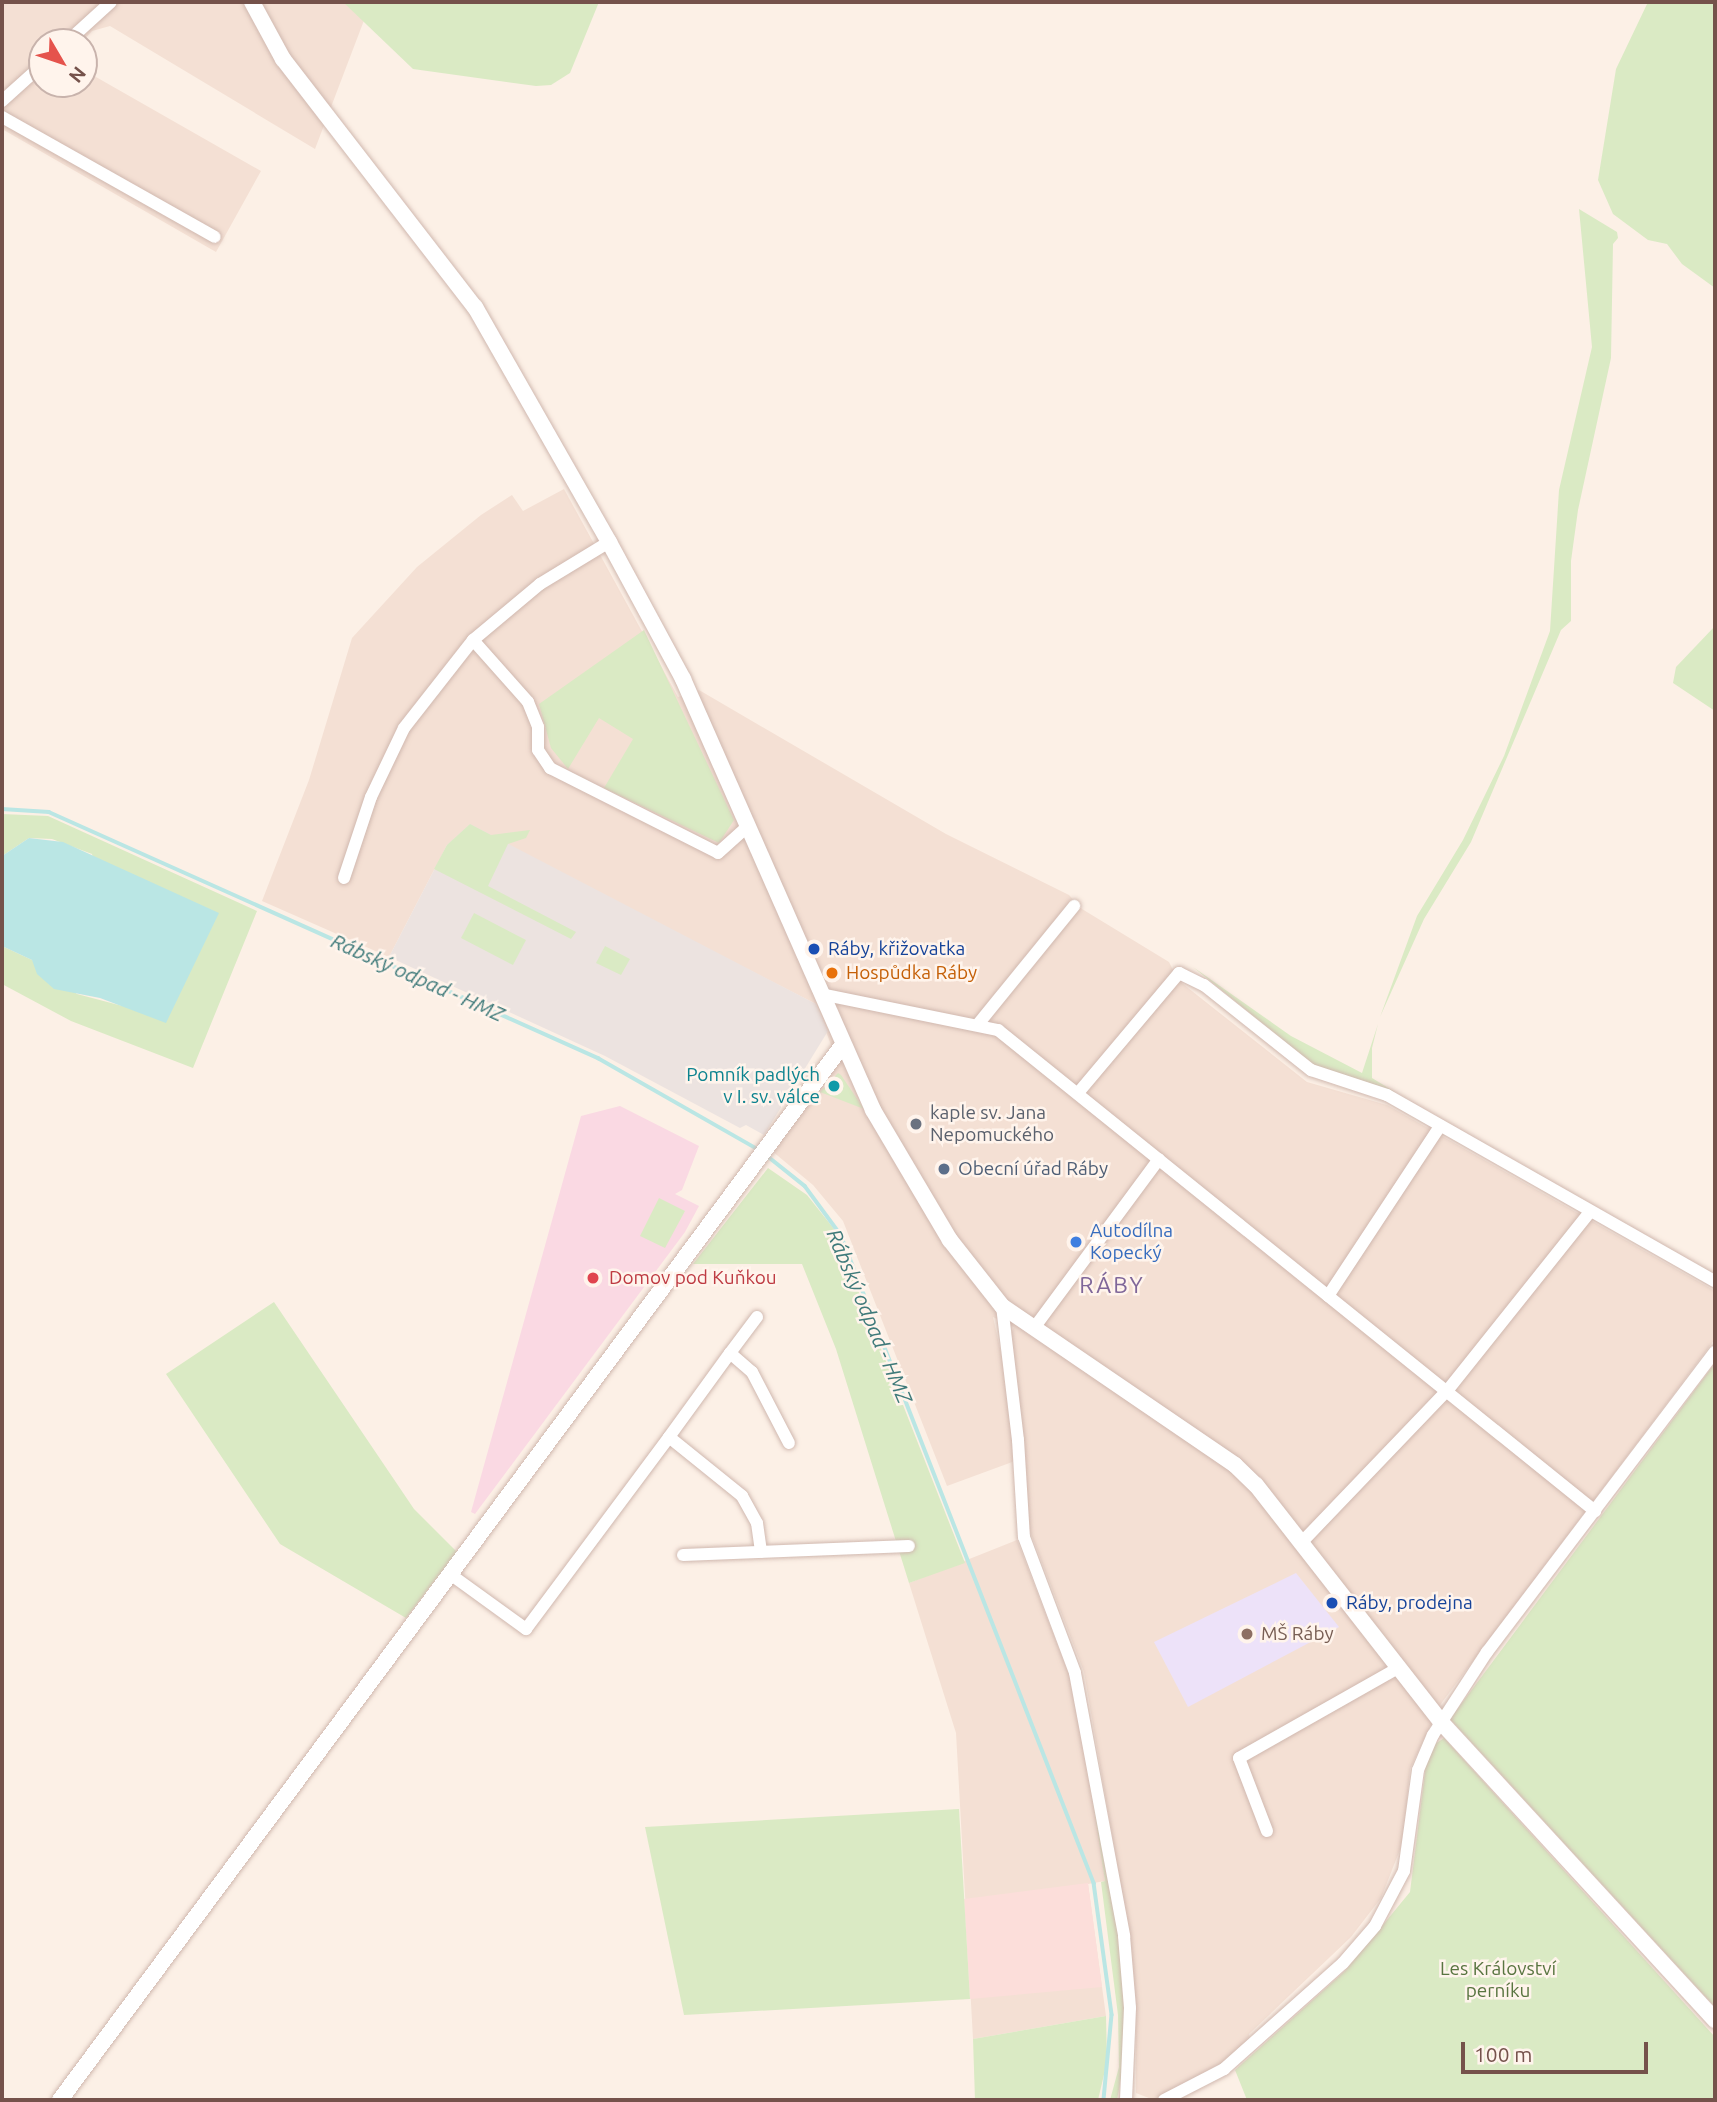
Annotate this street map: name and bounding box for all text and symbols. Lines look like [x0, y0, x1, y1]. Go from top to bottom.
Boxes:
north arrow [28, 28, 98, 98]
text: N [65, 63, 91, 87]
water label: Rábský odpad - HMZ [327, 927, 509, 1027]
place label: Ráby, křižovatka [828, 938, 965, 960]
marker: Ráby, křižovatka [806, 941, 822, 957]
place label: Hospůdka Ráby [846, 962, 977, 984]
marker: Hospůdka Ráby [824, 965, 840, 981]
place label: Pomník padlých v I. sv. válce [686, 1064, 820, 1108]
marker: Pomník padlých v I. sv. válce [826, 1078, 842, 1094]
place label: kaple sv. Jana Nepomuckého [930, 1102, 1054, 1146]
marker: kaple sv. Jana Nepomuckého [908, 1116, 924, 1132]
place label: Obecní úřad Ráby [958, 1158, 1108, 1180]
marker: Obecní úřad Ráby [936, 1161, 952, 1177]
place label: Autodílna Kopecký [1090, 1220, 1173, 1264]
water label: Rábský odpad - HMZ [822, 1225, 918, 1407]
marker: Autodílna Kopecký [1068, 1234, 1084, 1250]
place label: Domov pod Kuňkou [609, 1267, 777, 1289]
marker: Domov pod Kuňkou [583, 1268, 603, 1288]
district label: RÁBY [1080, 1271, 1144, 1299]
place label: Ráby, prodejna [1346, 1592, 1473, 1614]
marker: Ráby, prodejna [1324, 1595, 1340, 1611]
place label: MŠ Ráby [1261, 1623, 1334, 1645]
marker: MŠ Ráby [1239, 1626, 1255, 1642]
park label: Les Království perníku [1440, 1958, 1556, 2002]
scale bar [1465, 2028, 1652, 2072]
text: 100 m [1474, 2042, 1532, 2066]

